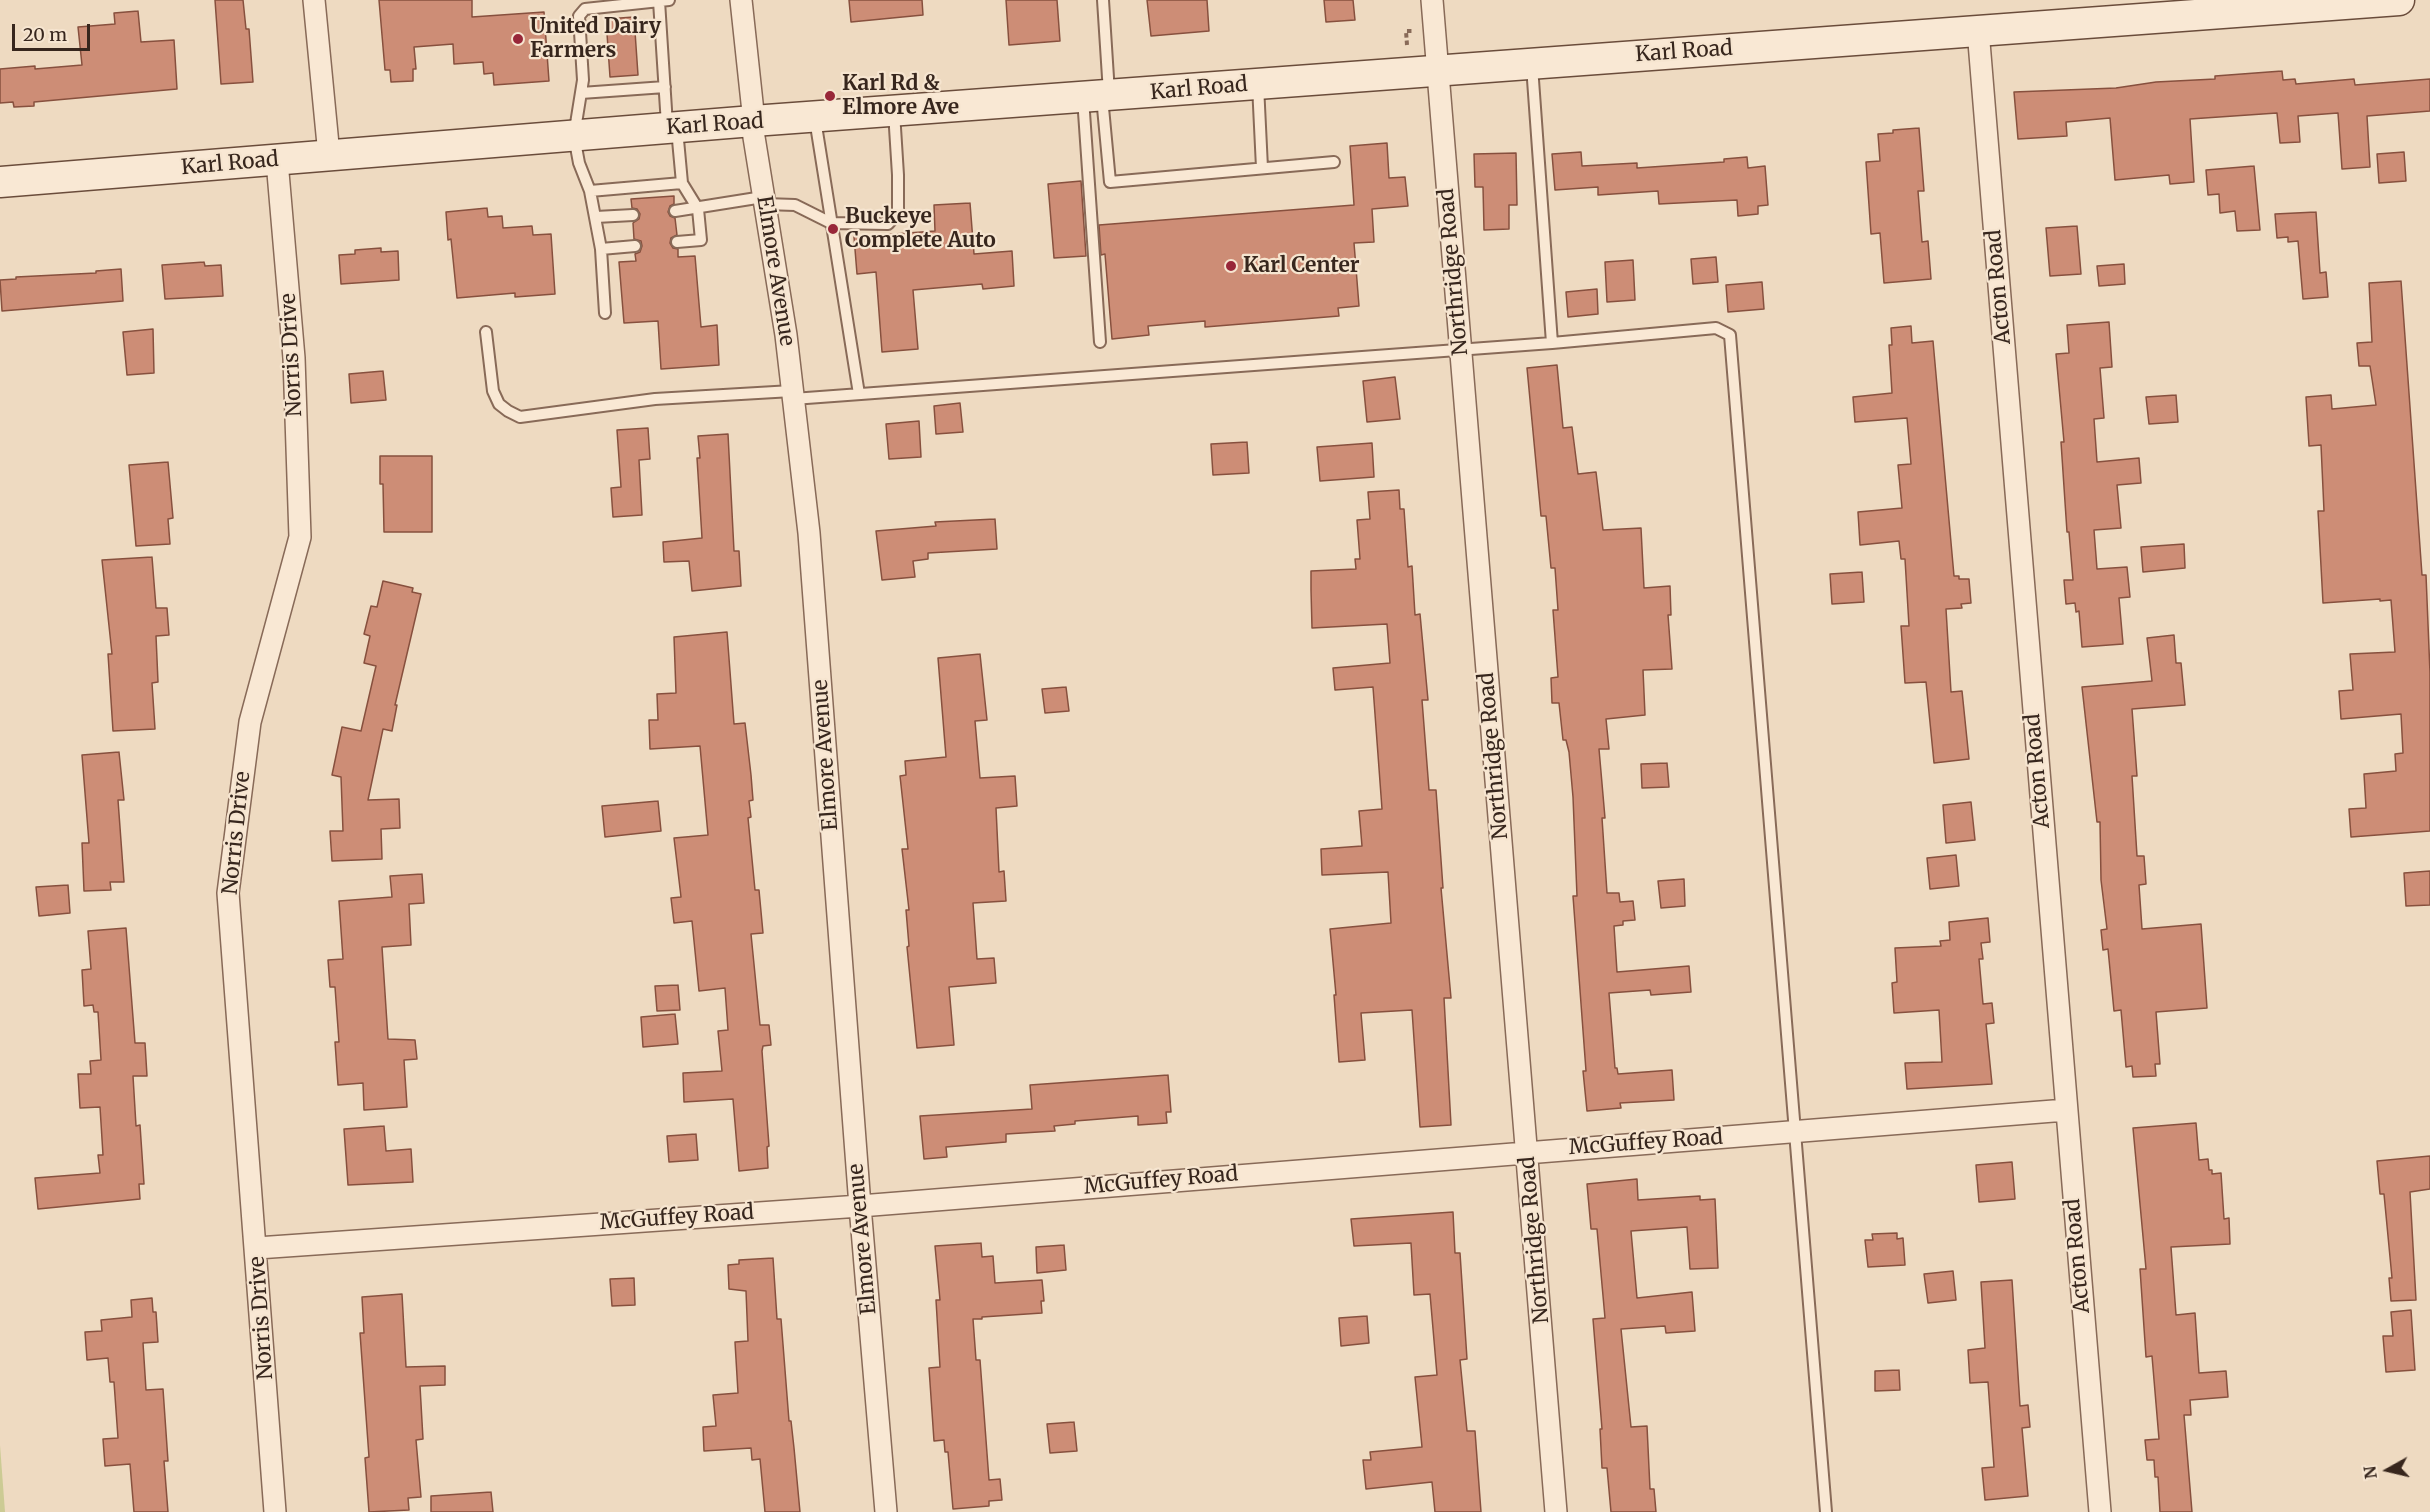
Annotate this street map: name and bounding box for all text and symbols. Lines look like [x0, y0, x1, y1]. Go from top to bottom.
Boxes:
scale bar [15, 12, 93, 50]
place label: United Dairy Farmers [530, 14, 661, 64]
text: 20 m [23, 23, 67, 46]
marker: United Dairy Farmers [511, 32, 525, 46]
street label: Karl Road [1634, 36, 1734, 68]
place label: Karl Rd & Elmore Ave [842, 71, 959, 121]
street label: Karl Road [1149, 72, 1249, 106]
marker: Karl Rd & Elmore Ave [823, 89, 837, 103]
street label: Karl Road [665, 109, 765, 141]
street label: Karl Road [180, 147, 280, 181]
street label: Northridge Road [1434, 187, 1474, 357]
street label: Elmore Avenue [751, 194, 799, 348]
place label: Buckeye Complete Auto [845, 204, 996, 254]
marker: Buckeye Complete Auto [826, 222, 840, 236]
street label: Acton Road [1981, 229, 2017, 345]
place label: Karl Center [1243, 253, 1359, 279]
marker: Karl Center [1224, 259, 1238, 273]
street label: Norris Drive [276, 292, 308, 418]
street label: Northridge Road [1474, 671, 1514, 841]
street label: Elmore Avenue [808, 679, 844, 831]
street label: Acton Road [2020, 713, 2056, 829]
street label: Norris Drive [218, 770, 256, 896]
street label: McGuffey Road [1568, 1125, 1724, 1161]
street label: Northridge Road [1515, 1155, 1555, 1325]
street label: Elmore Avenue [844, 1162, 882, 1316]
street label: McGuffey Road [1083, 1162, 1239, 1200]
street label: Acton Road [2060, 1198, 2096, 1314]
street label: McGuffey Road [599, 1200, 755, 1236]
street label: Norris Drive [245, 1255, 279, 1381]
north arrow [2358, 1440, 2418, 1500]
text: N [2359, 1465, 2381, 1480]

